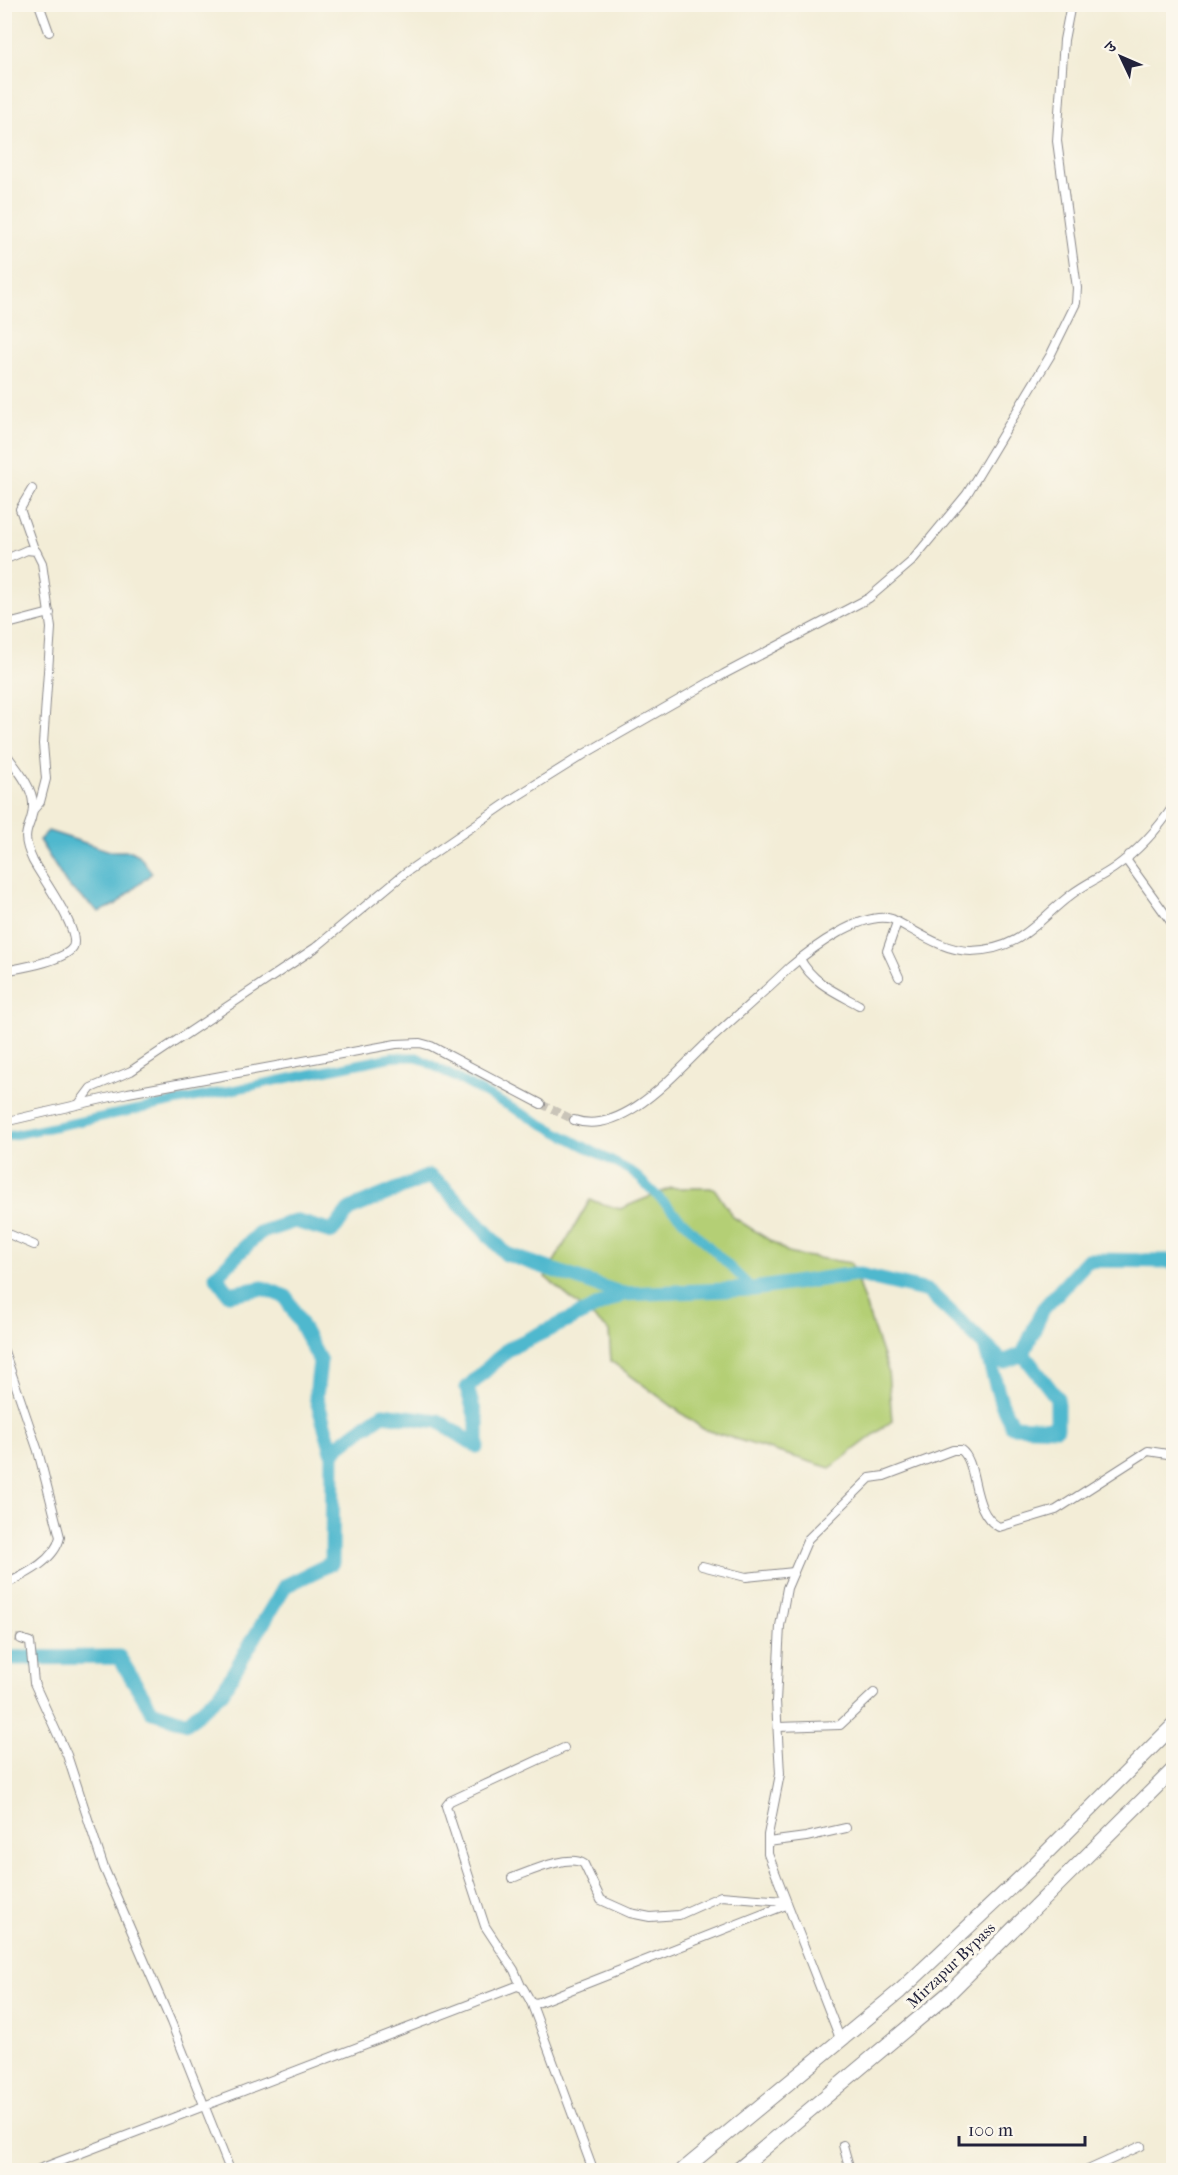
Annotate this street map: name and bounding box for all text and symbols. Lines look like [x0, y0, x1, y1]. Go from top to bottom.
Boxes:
north arrow [1091, 27, 1151, 87]
text: उ [1100, 36, 1122, 57]
street label: Mirzapur Bypass [903, 1918, 999, 2012]
scale bar [959, 2109, 1085, 2147]
text: 100 m [968, 2120, 1013, 2141]

